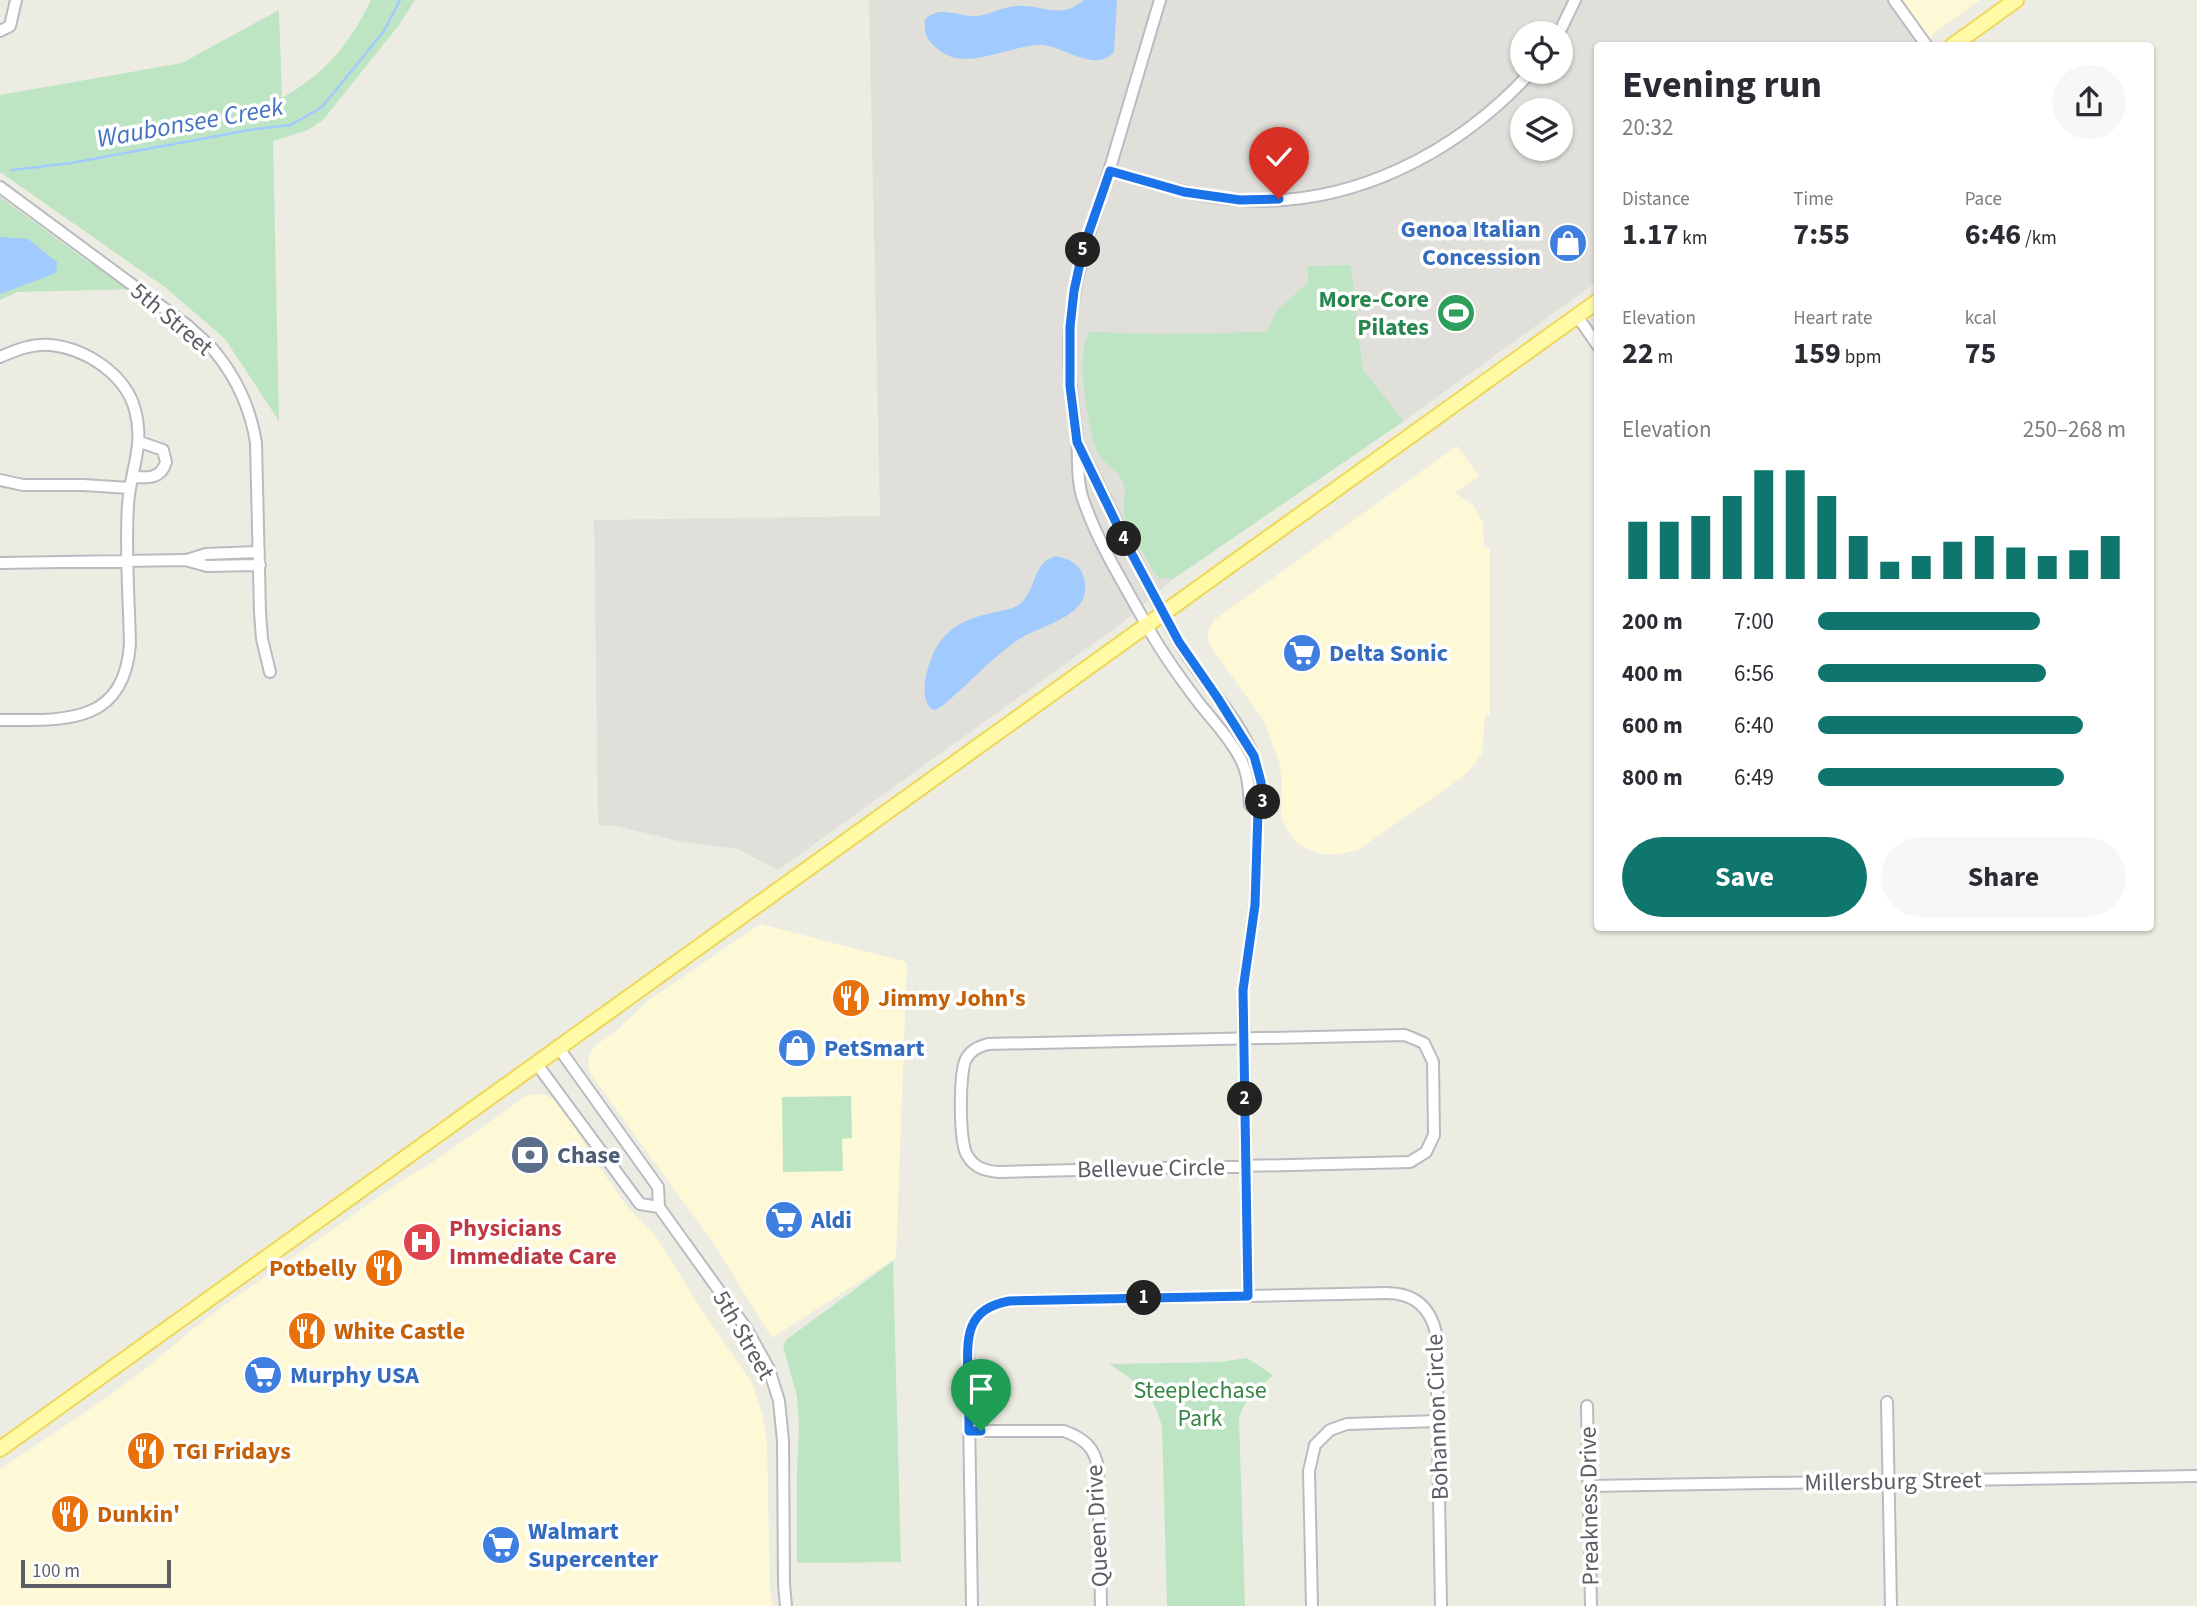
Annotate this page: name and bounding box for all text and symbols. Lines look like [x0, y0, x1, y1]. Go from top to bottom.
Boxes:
map controls [1510, 21, 1573, 161]
button: locate [1510, 21, 1573, 84]
text: Evening run [1622, 58, 1822, 112]
button: share [2052, 65, 2126, 139]
water label: Waubonsee Creek [94, 88, 287, 157]
button: layers [1510, 98, 1573, 161]
text: 20:32 [1622, 111, 1673, 144]
pin [1249, 127, 1309, 199]
icon: check [1260, 138, 1298, 176]
text: Distance [1622, 186, 1690, 213]
text: Time [1793, 186, 1833, 213]
text: Pace [1965, 186, 2002, 213]
place label: Genoa Italian Concession [1401, 212, 1541, 275]
text: 1.17 [1622, 213, 1679, 256]
text: 7:55 [1793, 213, 1850, 256]
text: 6:46 [1965, 213, 2021, 256]
shop icon: Genoa Italian Concession [1547, 222, 1589, 264]
text: km [1679, 225, 1708, 252]
text: /km [2021, 225, 2057, 252]
pin: 5 [1066, 232, 1100, 268]
text: 5 [1077, 236, 1088, 263]
street label: 5th Street [123, 274, 220, 364]
place label: More-Core Pilates [1318, 282, 1429, 345]
sports icon: More-Core Pilates [1435, 292, 1477, 334]
text: Elevation [1622, 305, 1696, 332]
text: Heart rate [1793, 305, 1872, 332]
text: kcal [1965, 305, 1997, 332]
text: 22 [1622, 332, 1654, 375]
text: 159 [1793, 332, 1841, 375]
text: 75 [1965, 332, 1996, 375]
text: m [1654, 344, 1673, 371]
text: bpm [1841, 344, 1881, 371]
text: Elevation [1622, 413, 1712, 446]
text: 250–268 m [2023, 413, 2126, 446]
pin: 4 [1106, 522, 1142, 556]
text: 4 [1118, 525, 1129, 552]
text: 200 m [1622, 605, 1683, 638]
text: 7:00 [1734, 605, 1774, 638]
supermarket icon: Delta Sonic [1281, 632, 1323, 674]
place label: Delta Sonic [1329, 636, 1448, 671]
text: 400 m [1622, 657, 1683, 690]
text: 6:56 [1734, 657, 1774, 690]
text: 600 m [1622, 709, 1683, 742]
text: 6:40 [1734, 709, 1774, 742]
text: 800 m [1622, 761, 1683, 794]
text: 6:49 [1734, 761, 1774, 794]
pin: 3 [1246, 784, 1280, 820]
text: 3 [1257, 788, 1268, 815]
button: Save [1622, 837, 1867, 917]
button: Share [1881, 837, 2126, 917]
restaurant icon: Jimmy John's [830, 977, 872, 1019]
place label: Jimmy John's [878, 981, 1026, 1016]
shop icon: PetSmart [776, 1027, 818, 1069]
place label: PetSmart [824, 1031, 925, 1066]
pin: 2 [1228, 1082, 1262, 1116]
text: 2 [1239, 1085, 1250, 1112]
bank icon: Chase [509, 1134, 551, 1176]
place label: Chase [557, 1138, 620, 1173]
street label: Bellevue Circle [1077, 1150, 1225, 1187]
supermarket icon: Aldi [763, 1199, 805, 1241]
place label: Aldi [810, 1203, 852, 1238]
place label: Physicians Immediate Care [449, 1211, 617, 1274]
hospital icon: Physicians Immediate Care [401, 1221, 443, 1263]
restaurant icon: Potbelly [363, 1247, 405, 1289]
place label: Potbelly [269, 1251, 357, 1286]
pin: 1 [1126, 1280, 1162, 1316]
street label: 5th Street [704, 1284, 783, 1386]
text: 1 [1138, 1284, 1149, 1311]
restaurant icon: White Castle [286, 1310, 328, 1352]
place label: White Castle [334, 1314, 465, 1349]
street label: Bohannon Circle [1417, 1333, 1458, 1501]
supermarket icon: Murphy USA [242, 1354, 284, 1396]
place label: Murphy USA [290, 1358, 419, 1393]
pin [951, 1359, 1011, 1431]
icon: arrive [962, 1370, 1000, 1408]
park label: Steeplechase Park [1133, 1373, 1267, 1436]
street label: Preakness Drive [1571, 1426, 1608, 1586]
restaurant icon: TGI Fridays [125, 1430, 167, 1472]
place label: TGI Fridays [173, 1434, 291, 1469]
street label: Millersburg Street [1804, 1462, 1982, 1501]
street label: Queen Drive [1077, 1464, 1118, 1588]
restaurant icon: Dunkin' [49, 1493, 91, 1535]
place label: Dunkin' [97, 1497, 180, 1532]
place label: Walmart Supercenter [528, 1514, 658, 1577]
supermarket icon: Walmart Supercenter [480, 1524, 522, 1566]
scale bar [21, 1557, 172, 1589]
text: 100 m [32, 1558, 80, 1585]

